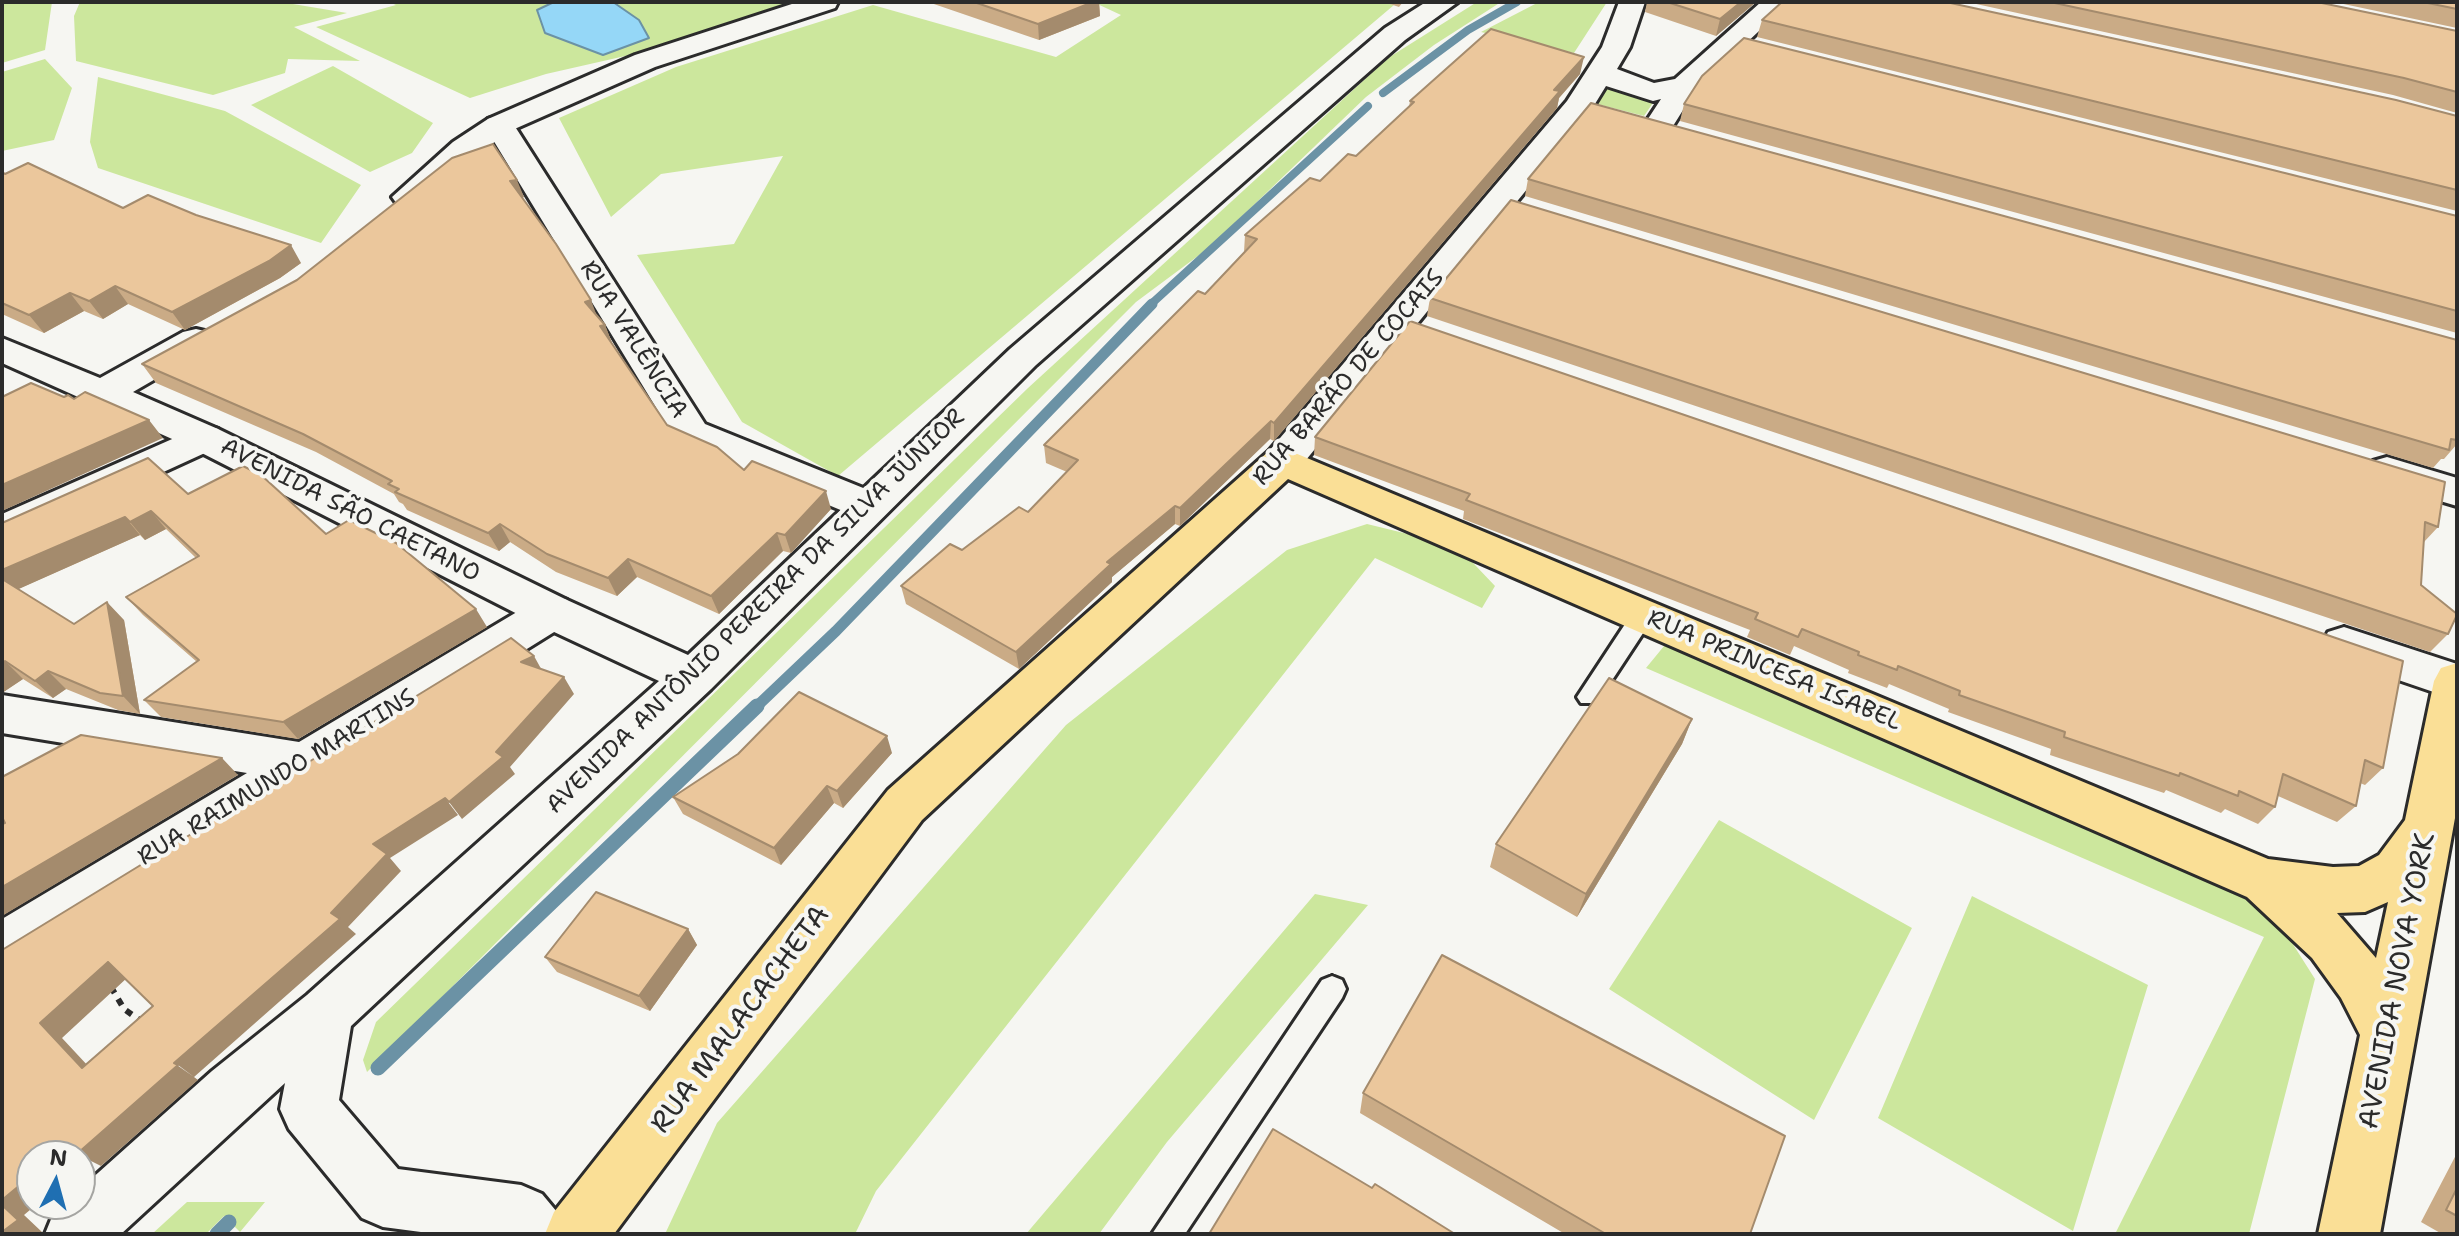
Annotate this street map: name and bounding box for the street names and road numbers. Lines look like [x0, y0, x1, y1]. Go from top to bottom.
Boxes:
street label: RUA VALÊNCIA [573, 256, 693, 424]
street label: RUA BARÃO DE COCAIS [1247, 264, 1451, 492]
street label: AVENIDA ANTÔNIO PEREIRA DA SILVA JÚNIOR [541, 404, 971, 820]
street label: AVENIDA SÃO CAETANO [215, 433, 485, 589]
street label: RUA PRINCESA ISABEL [1643, 604, 1905, 738]
street label: RUA RAIMUNDO MARTINS [133, 684, 421, 872]
street label: AVENIDA NOVA YORK [2353, 830, 2443, 1132]
street label: RUA MALACACHETA [644, 900, 838, 1140]

